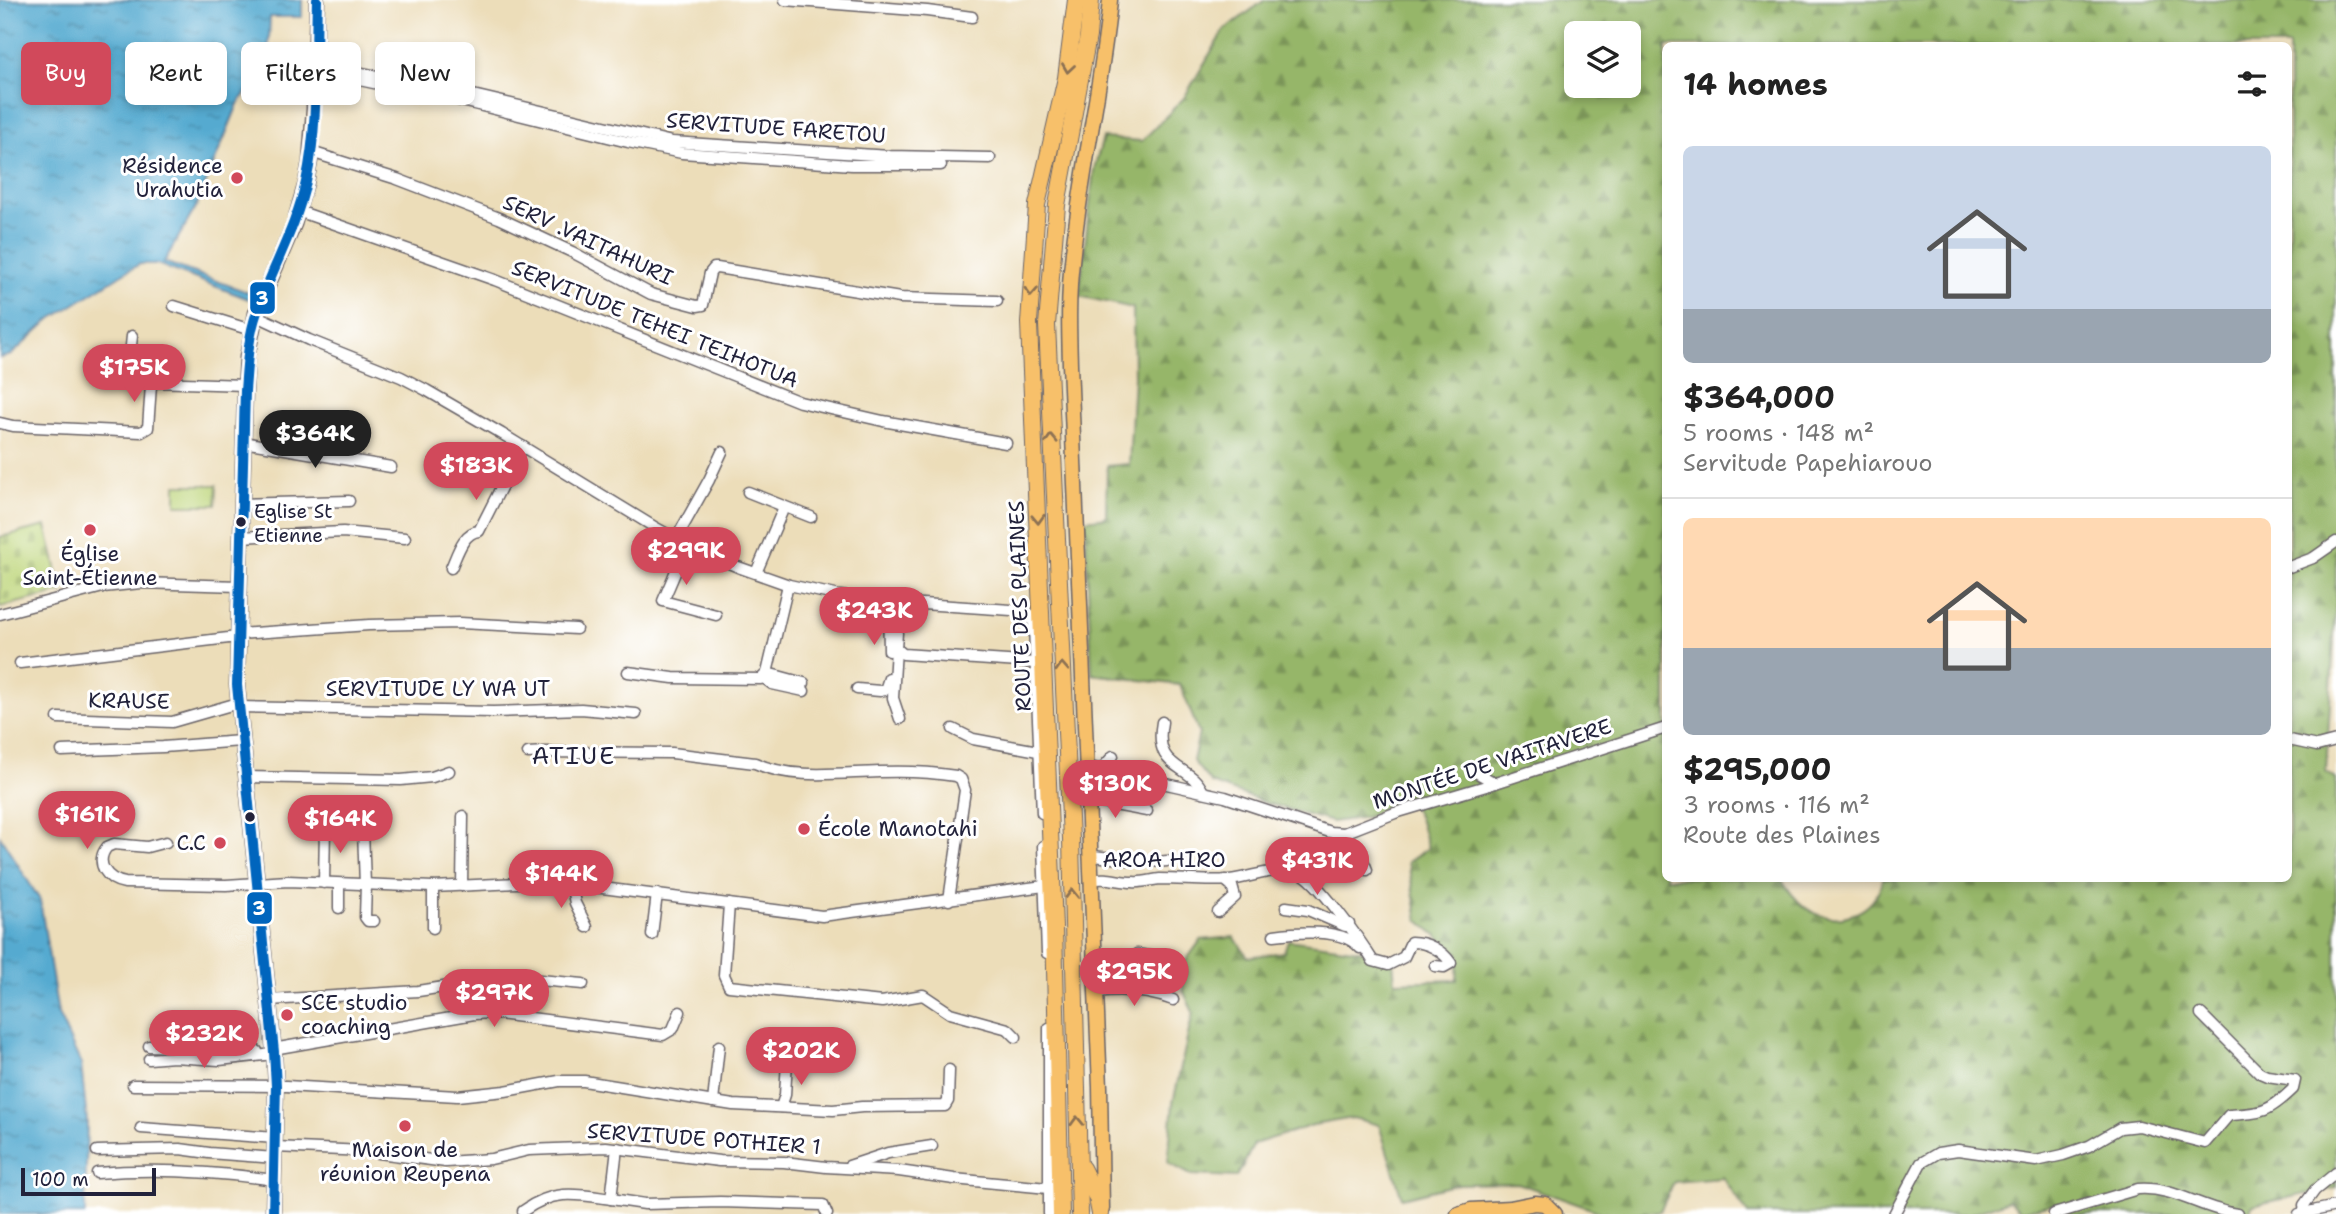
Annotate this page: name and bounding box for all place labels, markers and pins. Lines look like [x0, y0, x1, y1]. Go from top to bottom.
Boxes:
place label: Résidence Urahutia [122, 152, 223, 204]
marker: Résidence Urahutia [229, 170, 245, 186]
pin: $175K [85, 344, 183, 404]
pin: $364K [266, 410, 364, 470]
pin: $183K [427, 442, 525, 502]
place label: Eglise St Etienne [254, 499, 332, 548]
marker: Eglise St Etienne [234, 515, 248, 529]
marker: Église Saint-Étienne [82, 522, 98, 538]
pin: $299K [637, 528, 735, 587]
place label: Église Saint-Étienne [22, 539, 158, 592]
pin: $243K [825, 588, 923, 647]
pin: $130K [1066, 760, 1164, 820]
pin: $161K [38, 792, 136, 851]
pin: $164K [291, 796, 389, 855]
unlabelled marker [243, 810, 257, 824]
place label: École Manotahi [818, 814, 978, 843]
marker: École Manotahi [796, 821, 812, 837]
place label: C.C [176, 829, 206, 857]
marker: C.C [212, 835, 228, 851]
pin: $431K [1268, 838, 1366, 897]
pin: $144K [512, 850, 610, 910]
pin: $295K [1085, 948, 1183, 1008]
pin: $297K [445, 970, 543, 1029]
place label: SCE studio coaching [301, 989, 408, 1041]
marker: SCE studio coaching [279, 1007, 295, 1023]
pin: $232K [155, 1010, 253, 1070]
pin: $202K [752, 1028, 850, 1087]
marker: Maison de réunion Reupena [397, 1118, 413, 1134]
place label: Maison de réunion Reupena [320, 1136, 490, 1188]

